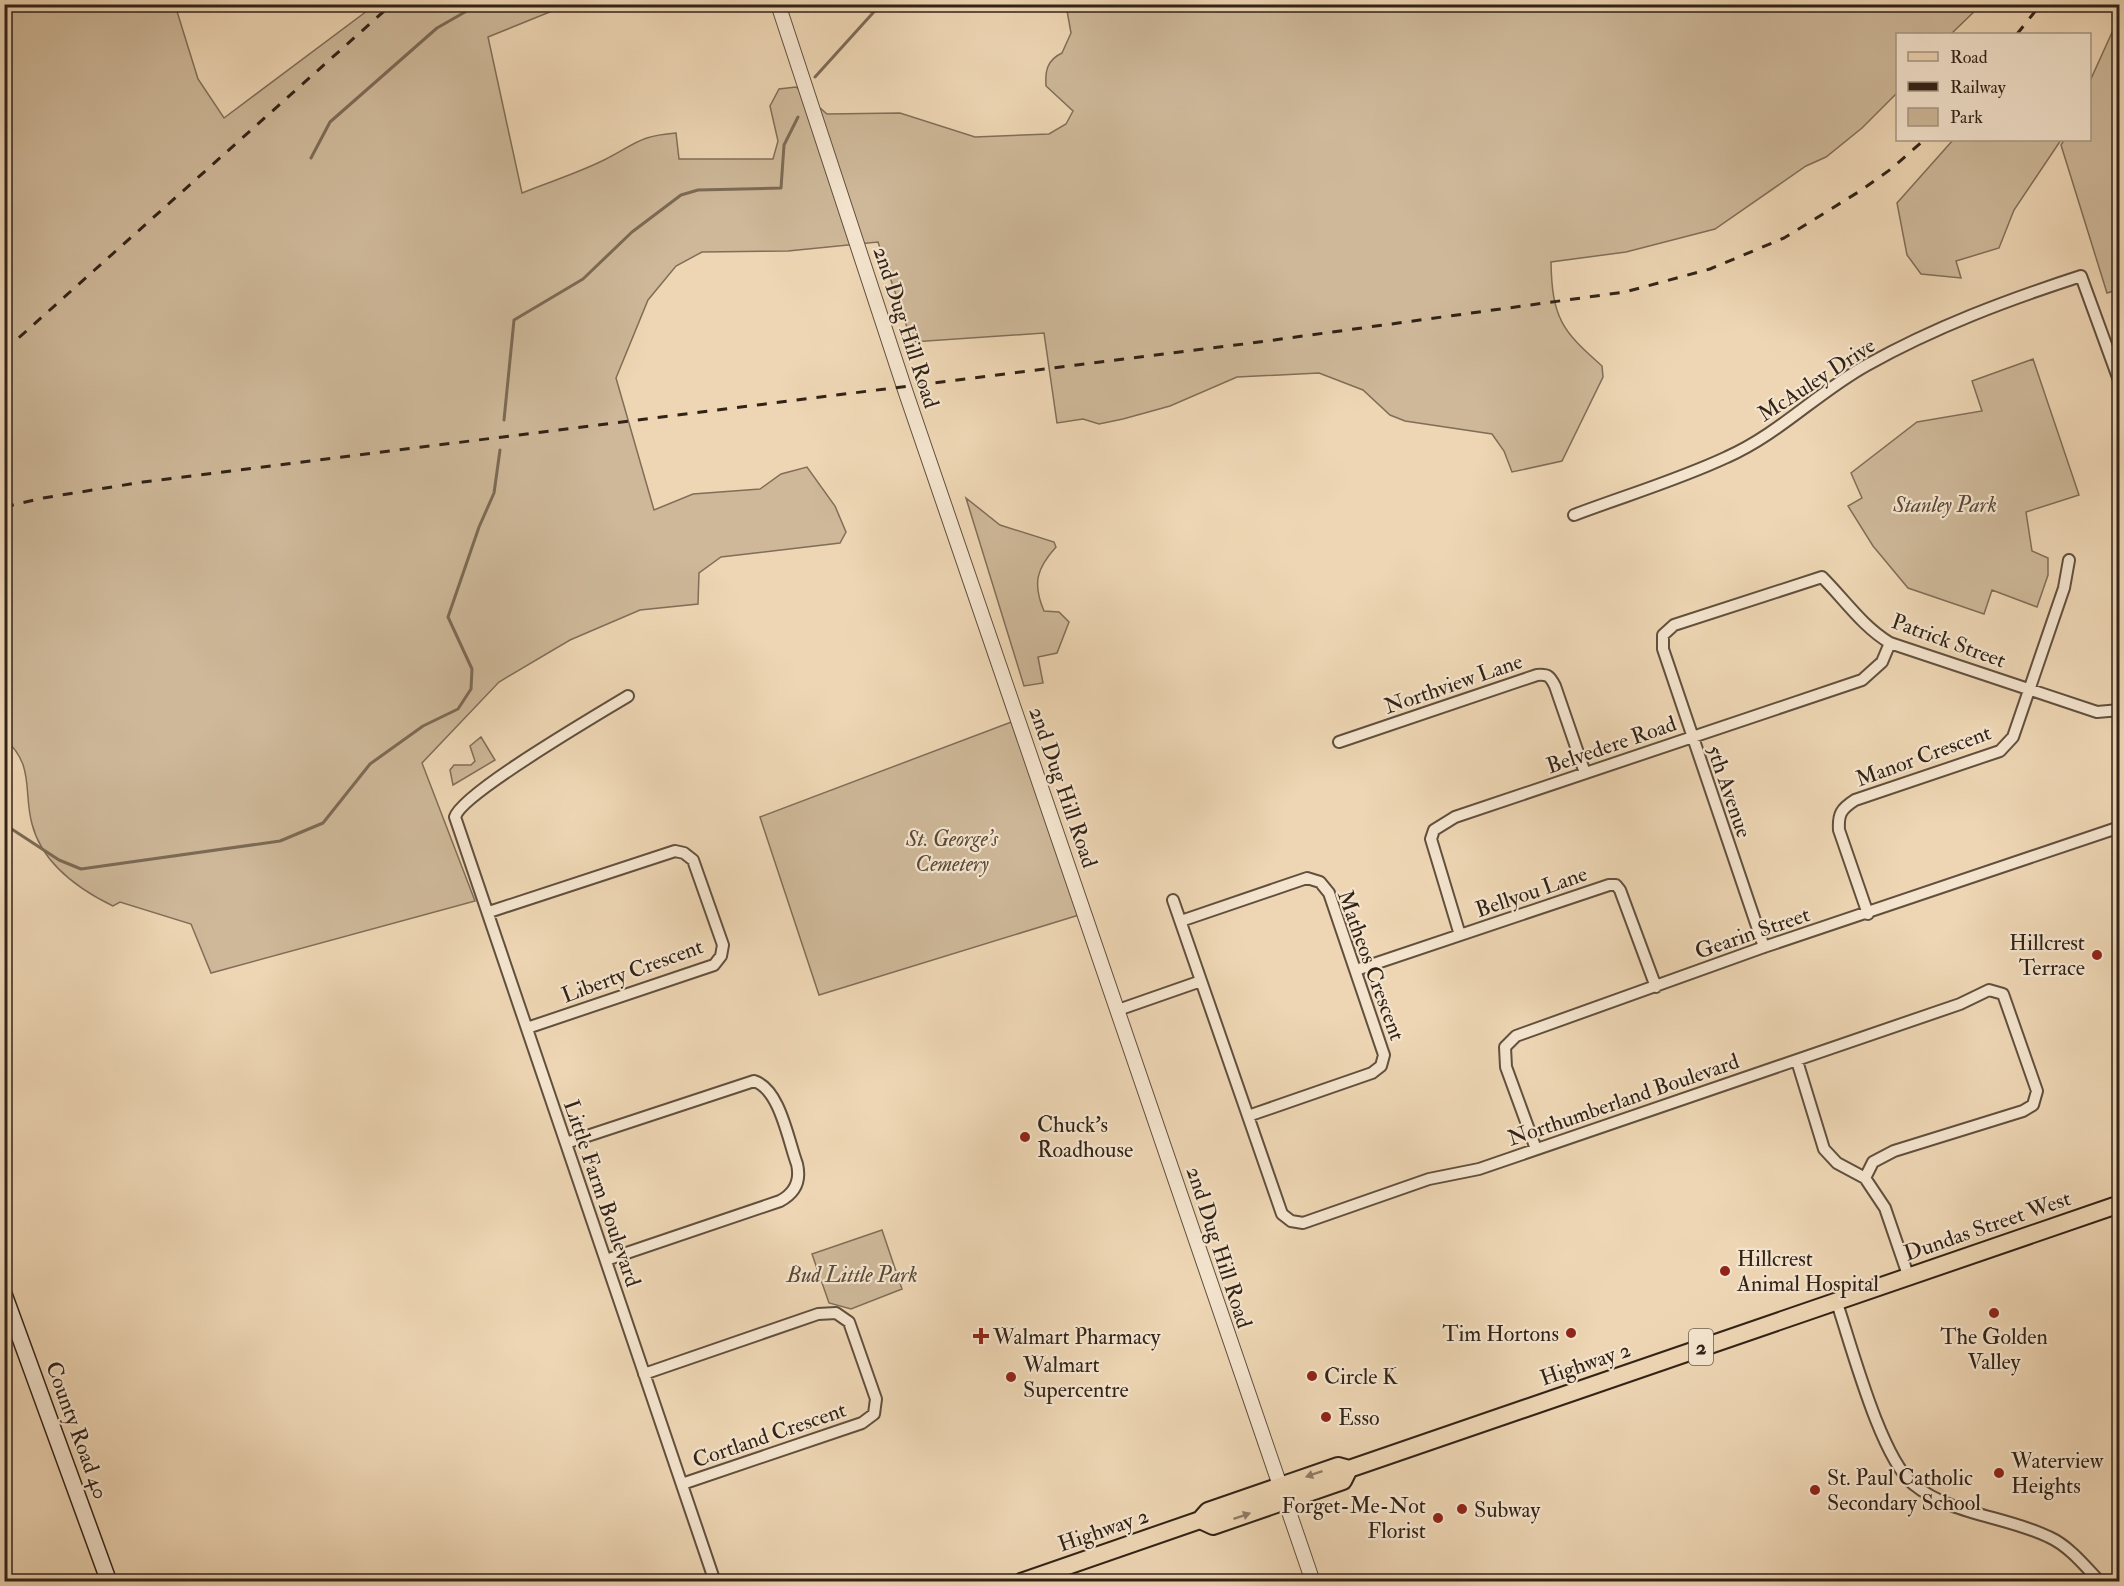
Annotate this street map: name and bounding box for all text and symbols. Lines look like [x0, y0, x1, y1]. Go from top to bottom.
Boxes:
legend [1896, 33, 2091, 141]
text: Road [1950, 46, 1988, 69]
text: Railway [1950, 76, 2007, 99]
text: Park [1950, 106, 1983, 129]
street label: 2nd Dug Hill Road [867, 243, 945, 412]
street label: McAuley Drive [1753, 331, 1881, 428]
park label: Stanley Park [1892, 491, 1997, 519]
street label: Patrick Street [1888, 607, 2010, 675]
street label: Northview Lane [1380, 647, 1526, 721]
street label: 2nd Dug Hill Road [1022, 703, 1104, 872]
street label: Belvedere Road [1543, 710, 1680, 780]
street label: Manor Crescent [1852, 718, 1995, 793]
street label: 5th Avenue [1700, 741, 1758, 842]
park label: St. George's Cemetery [905, 825, 999, 878]
street label: Bellyou Lane [1472, 860, 1591, 924]
street label: Matheos Crescent [1331, 886, 1411, 1044]
street label: Gearin Street [1691, 900, 1814, 966]
place label: Hillcrest Terrace [2009, 929, 2085, 982]
street label: Liberty Crescent [558, 932, 707, 1009]
marker: Hillcrest Terrace [2090, 948, 2104, 962]
street label: Northumberland Boulevard [1504, 1047, 1743, 1153]
street label: Little Farm Boulevard [557, 1096, 647, 1291]
place label: Chuck's Roadhouse [1037, 1111, 1133, 1164]
marker: Chuck's Roadhouse [1018, 1130, 1032, 1144]
street label: 2nd Dug Hill Road [1180, 1163, 1258, 1332]
street label: Dundas Street West [1900, 1184, 2074, 1268]
place label: Hillcrest Animal Hospital [1736, 1245, 1879, 1299]
park label: Bud Little Park [785, 1261, 918, 1289]
marker: Hillcrest Animal Hospital [1718, 1264, 1732, 1278]
marker: The Golden Valley [1987, 1306, 2001, 1320]
place label: Tim Hortons [1442, 1320, 1559, 1348]
place label: Walmart Pharmacy [992, 1323, 1161, 1351]
place label: The Golden Valley [1940, 1323, 2048, 1376]
marker: Tim Hortons [1564, 1326, 1578, 1340]
marker: Walmart Pharmacy [974, 1329, 988, 1343]
road number: 2 [1689, 1329, 1713, 1365]
street label: Highway 2 [1536, 1335, 1634, 1392]
place label: Walmart Supercentre [1022, 1351, 1129, 1405]
street label: County Road 40 [39, 1358, 115, 1503]
place label: Circle K [1324, 1363, 1398, 1391]
marker: Circle K [1305, 1369, 1319, 1383]
marker: Walmart Supercentre [1004, 1370, 1018, 1384]
street label: Cortland Crescent [689, 1396, 850, 1474]
place label: Esso [1338, 1404, 1380, 1432]
marker: Esso [1319, 1410, 1333, 1424]
place label: Waterview Heights [2010, 1447, 2104, 1500]
place label: St. Paul Catholic Secondary School [1827, 1464, 1981, 1517]
marker: Waterview Heights [1992, 1466, 2006, 1480]
one-way arrow [1305, 1469, 1323, 1479]
marker: St. Paul Catholic Secondary School [1808, 1483, 1822, 1497]
place label: Forget-Me-Not Florist [1281, 1492, 1426, 1545]
place label: Subway [1474, 1496, 1540, 1524]
street label: Highway 2 [1054, 1501, 1152, 1558]
marker: Subway [1455, 1502, 1469, 1516]
one-way arrow [1233, 1510, 1251, 1520]
marker: Forget-Me-Not Florist [1431, 1511, 1445, 1525]

